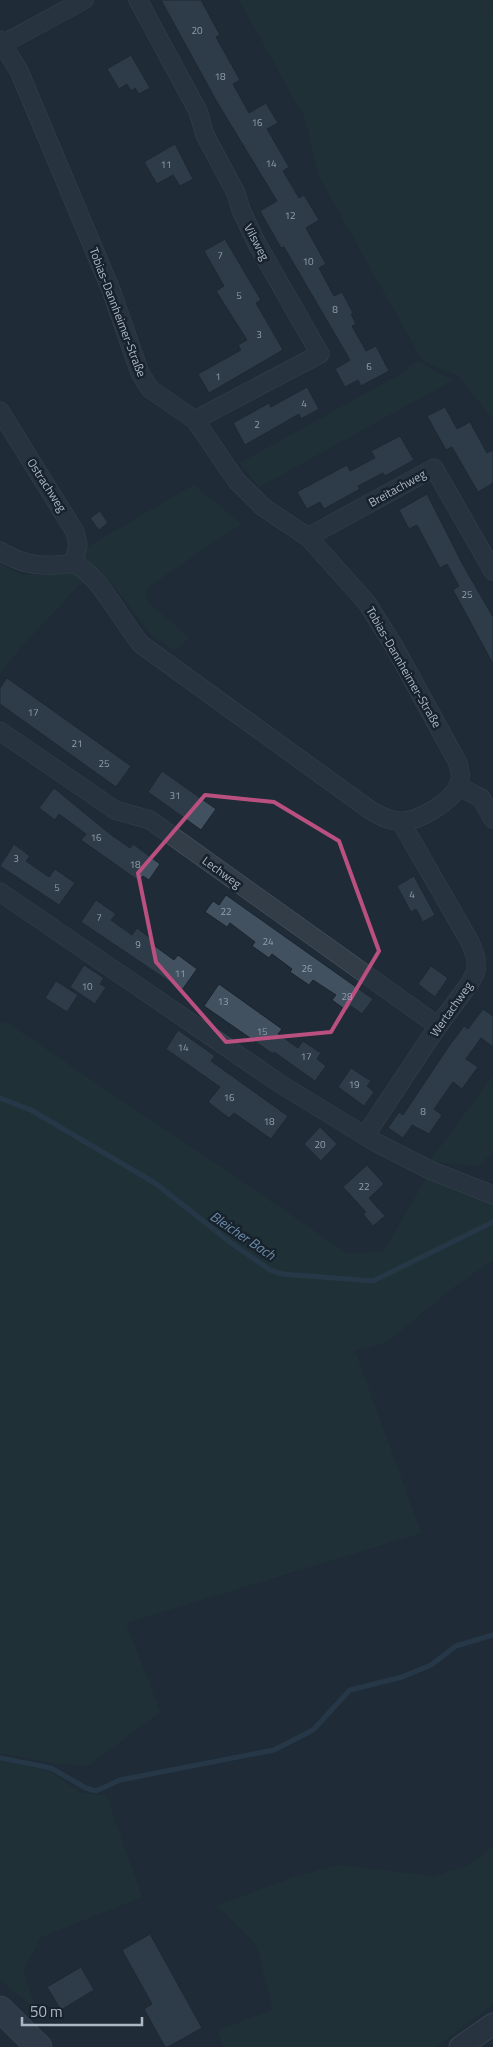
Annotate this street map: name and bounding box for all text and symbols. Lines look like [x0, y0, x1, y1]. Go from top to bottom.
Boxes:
house number: 20 [191, 23, 203, 38]
house number: 18 [214, 69, 226, 84]
house number: 16 [251, 115, 263, 130]
house number: 14 [265, 156, 277, 171]
house number: 11 [160, 157, 172, 172]
house number: 12 [284, 208, 296, 223]
street label: Vilsweg [239, 220, 275, 264]
street label: Tobias-Dannheimer-Straße [85, 244, 151, 380]
house number: 7 [217, 248, 223, 263]
house number: 10 [302, 254, 314, 269]
house number: 5 [236, 288, 242, 303]
house number: 8 [332, 302, 338, 317]
house number: 3 [256, 327, 262, 342]
house number: 6 [366, 359, 372, 374]
house number: 1 [215, 369, 221, 384]
house number: 4 [301, 396, 307, 411]
house number: 2 [254, 417, 260, 432]
street label: Ostrachweg [22, 454, 72, 516]
street label: Breitachweg [365, 464, 429, 512]
house number: 25 [461, 587, 473, 602]
street label: Tobias-Dannheimer-Straße [361, 603, 447, 731]
house number: 17 [27, 705, 39, 720]
house number: 21 [71, 736, 83, 751]
house number: 25 [98, 756, 110, 771]
house number: 31 [169, 788, 181, 803]
house number: 16 [90, 830, 102, 845]
house number: 3 [13, 851, 19, 866]
street label: Lechweg [198, 851, 246, 893]
house number: 18 [129, 857, 141, 872]
house number: 5 [54, 880, 60, 895]
house number: 4 [409, 887, 415, 902]
house number: 22 [220, 904, 232, 919]
house number: 7 [96, 910, 102, 925]
house number: 24 [262, 934, 274, 949]
house number: 9 [135, 937, 141, 952]
house number: 26 [301, 961, 313, 976]
house number: 11 [174, 966, 186, 981]
street label: Wertachweg [425, 977, 477, 1041]
house number: 10 [81, 979, 93, 994]
house number: 28 [341, 989, 353, 1004]
house number: 13 [217, 994, 229, 1009]
house number: 15 [256, 1024, 268, 1039]
house number: 14 [177, 1040, 189, 1055]
house number: 17 [300, 1049, 312, 1064]
house number: 19 [348, 1077, 360, 1092]
house number: 16 [223, 1090, 235, 1105]
house number: 8 [420, 1104, 426, 1119]
house number: 18 [263, 1114, 275, 1129]
house number: 20 [314, 1137, 326, 1152]
house number: 22 [358, 1179, 370, 1194]
water label: Bleicher Bach [206, 1205, 281, 1265]
scale bar [22, 1994, 142, 2026]
text: 50 m [30, 2000, 63, 2023]

